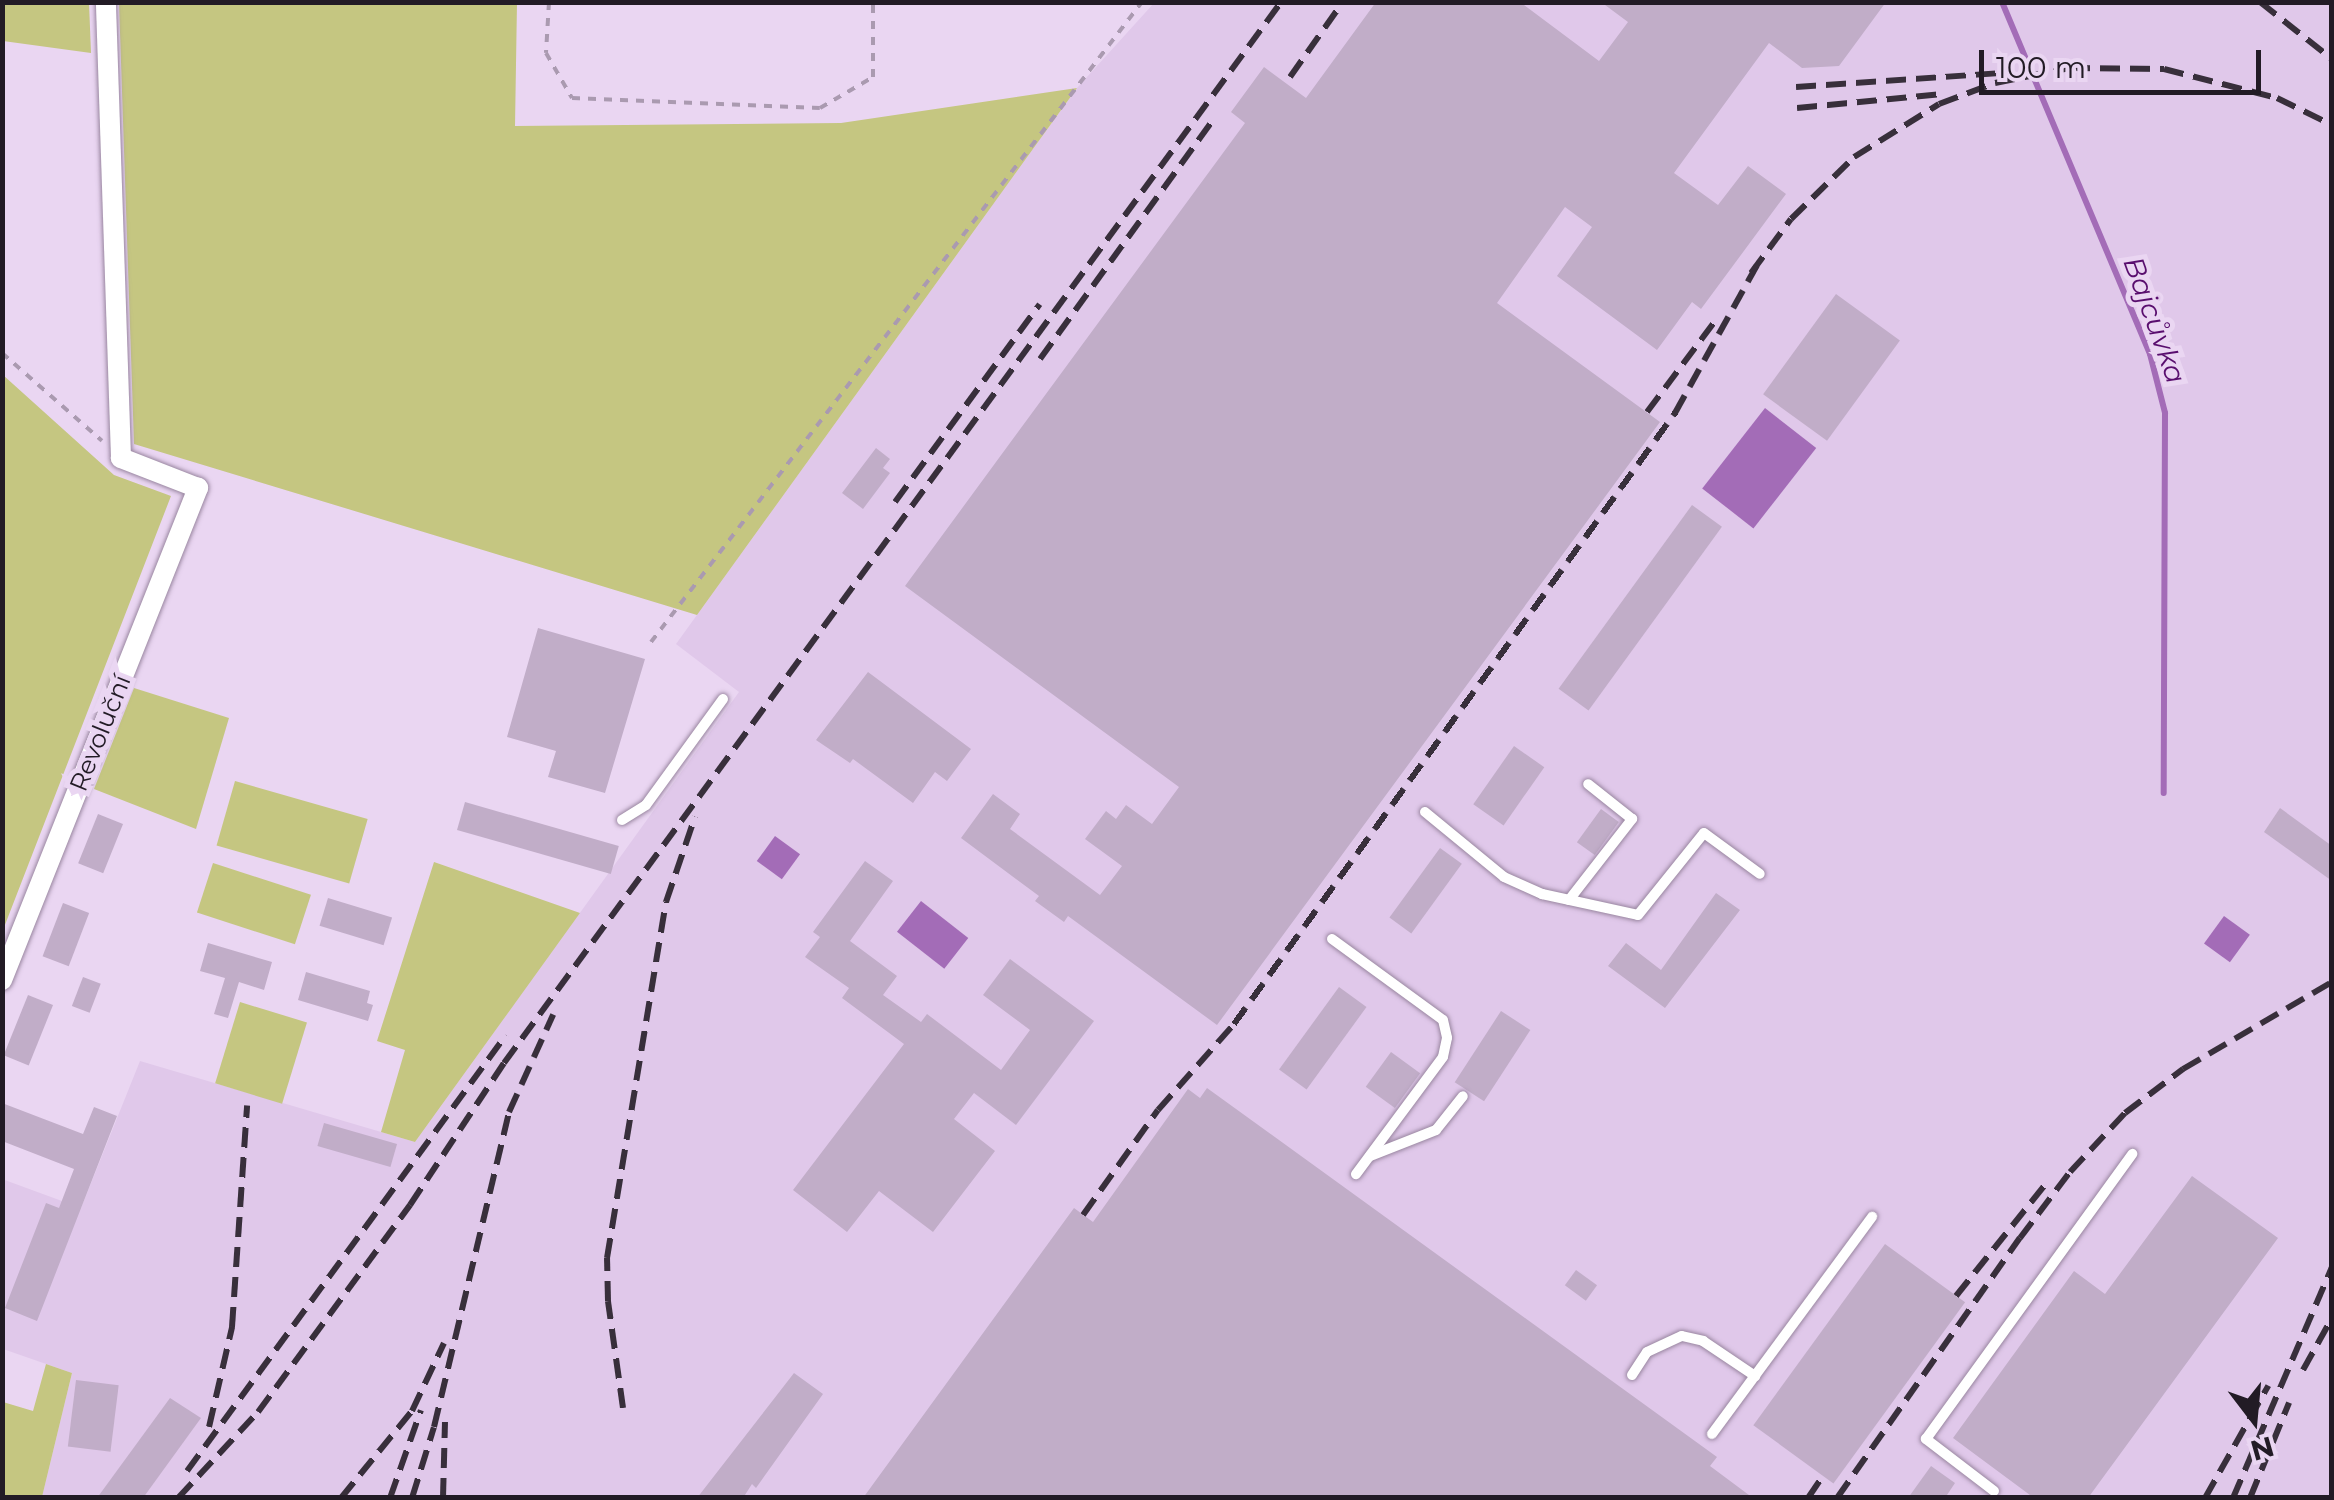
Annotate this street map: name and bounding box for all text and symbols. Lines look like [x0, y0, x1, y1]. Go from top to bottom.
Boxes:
scale bar [1984, 30, 2266, 92]
text: 100 m [1996, 49, 2086, 86]
water label: Bajcůvka [2117, 252, 2193, 388]
street label: Revoluční [63, 670, 137, 796]
north arrow [2204, 1370, 2304, 1470]
text: N [2247, 1429, 2278, 1468]

